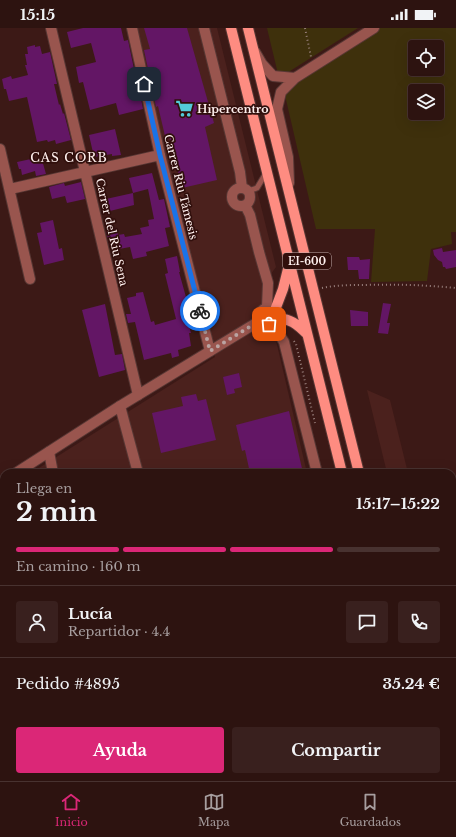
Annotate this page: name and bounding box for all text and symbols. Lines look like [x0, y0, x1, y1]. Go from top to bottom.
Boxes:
text: 15:15 [20, 5, 55, 24]
map controls [408, 40, 444, 120]
button: locate [408, 40, 444, 76]
pin [127, 67, 161, 101]
icon: home [133, 73, 155, 95]
button: layers [408, 84, 444, 120]
supermarket icon: Hipercentro [174, 99, 194, 119]
place label: Hipercentro [197, 102, 268, 116]
street label: Carrer Riu Támesis [161, 133, 201, 241]
district label: CAS CORB [30, 150, 108, 165]
street label: Carrer del Riu Sena [93, 177, 131, 288]
road number: EI-600 [283, 253, 331, 269]
courier [180, 291, 220, 331]
icon: bike [189, 300, 211, 322]
pin [252, 307, 286, 341]
icon: bag [258, 313, 280, 335]
text: Llega en [16, 480, 72, 497]
text: 15:17–15:22 [356, 494, 440, 513]
text: 2 min [16, 496, 97, 528]
text: En camino · 160 m [16, 558, 140, 575]
button: person [16, 601, 58, 643]
button: chat [346, 601, 388, 643]
button: phone [398, 601, 440, 643]
text: Lucía [68, 604, 112, 623]
text: Repartidor · 4.4 [68, 623, 170, 640]
text: Pedido #4895 [16, 674, 120, 693]
text: 35.24 € [382, 674, 440, 693]
button: Ayuda [16, 727, 224, 773]
button: Compartir [232, 727, 440, 773]
tab: Inicio [55, 791, 88, 829]
tab: Mapa [198, 791, 230, 829]
tab: Guardados [340, 791, 401, 829]

